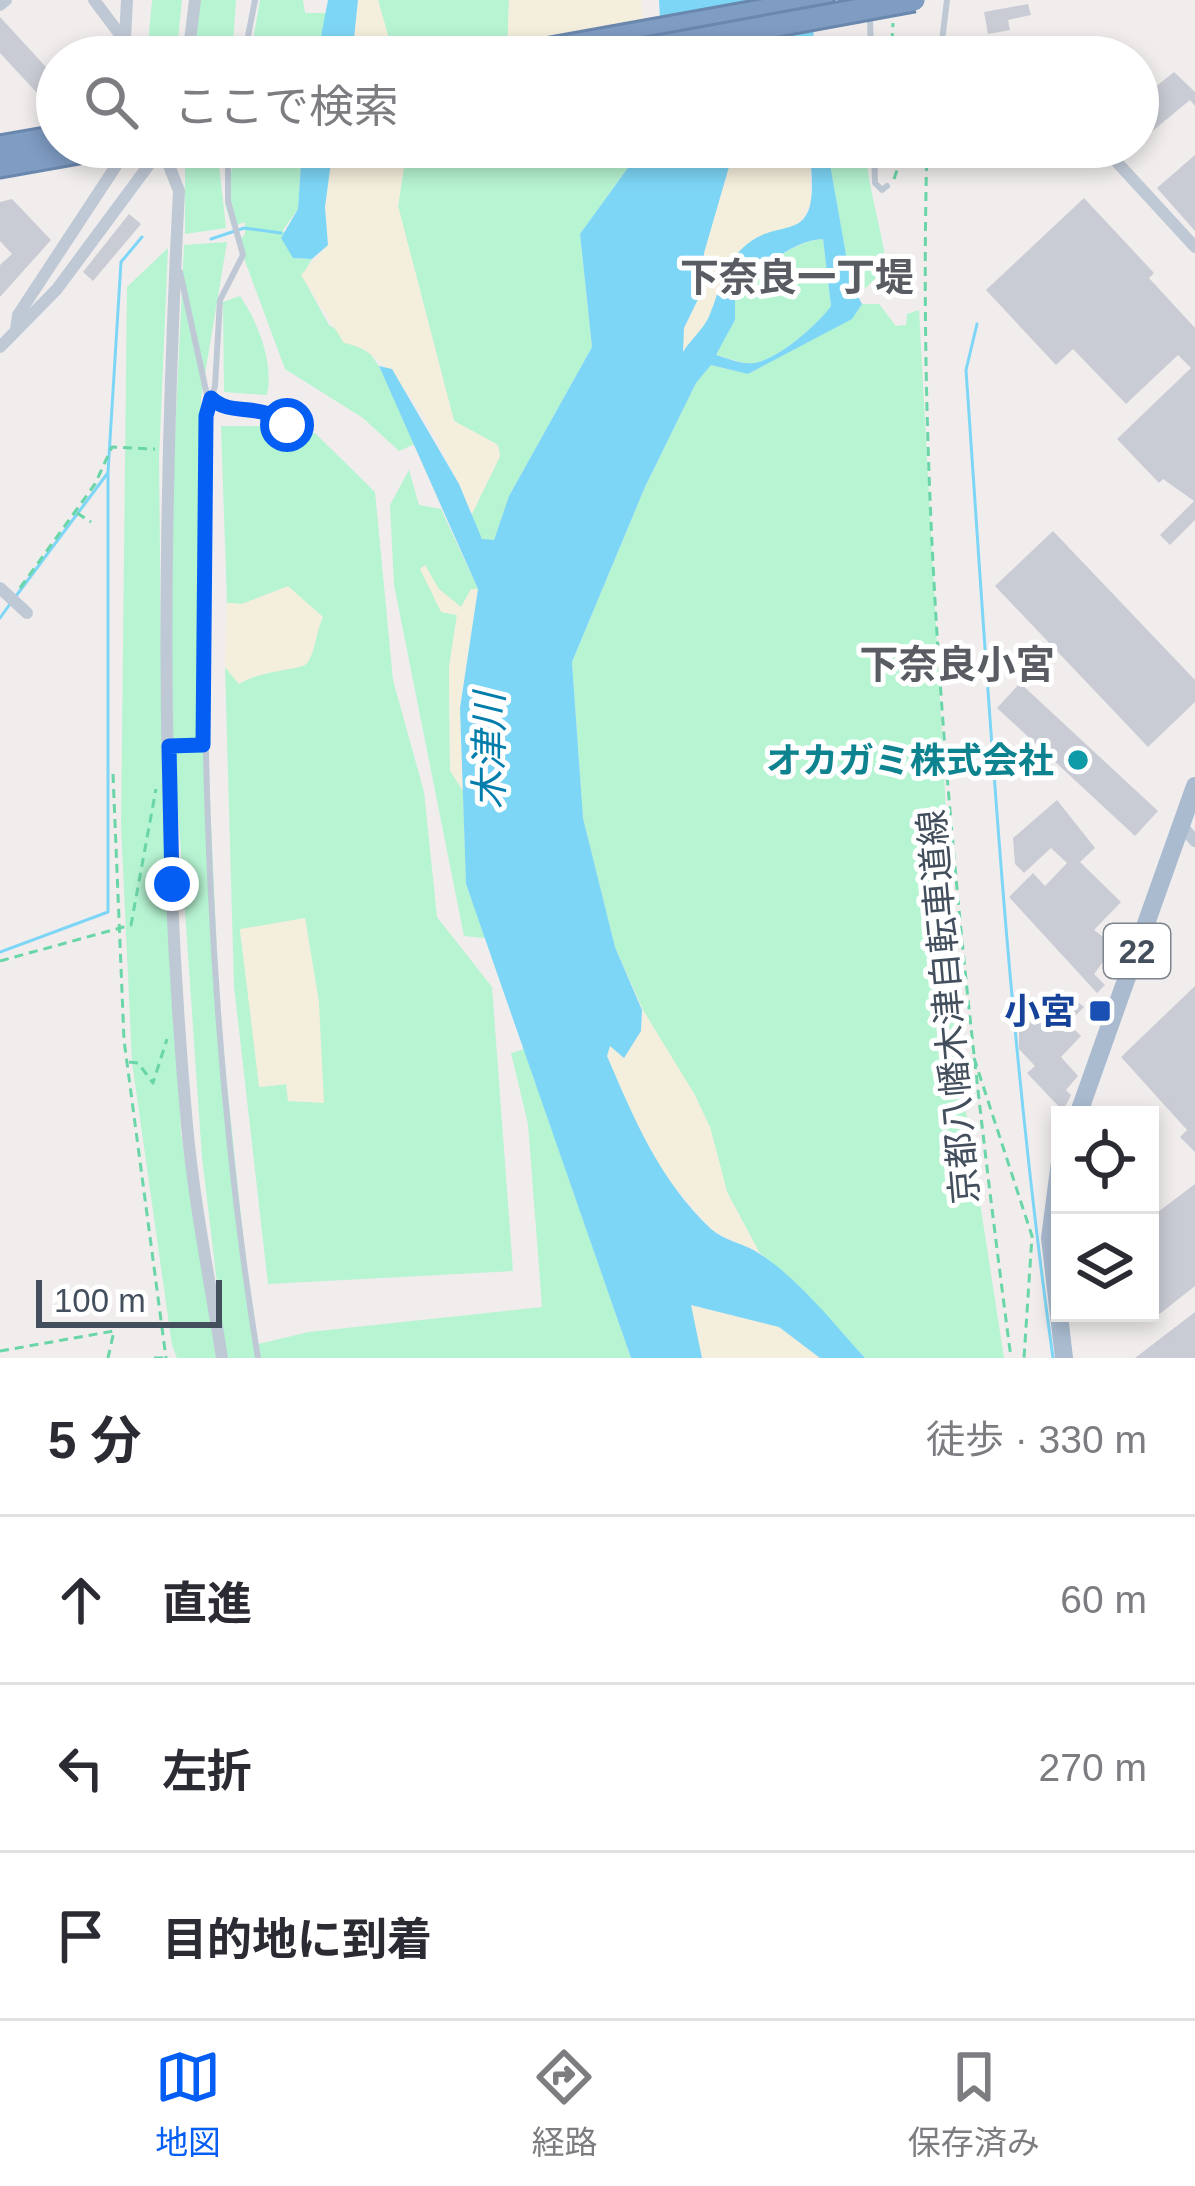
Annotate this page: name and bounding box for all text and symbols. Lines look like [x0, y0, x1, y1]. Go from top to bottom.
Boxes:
search box [36, 36, 1159, 168]
icon: search [78, 69, 144, 135]
text: ここで検索 [174, 81, 399, 132]
district label: 下奈良一丁堤 [680, 256, 914, 299]
route start [260, 398, 314, 452]
district label: 下奈良小宮 [859, 643, 1055, 686]
water label: 木津川 [468, 689, 511, 810]
place label: オカガミ株式会社 [766, 740, 1054, 781]
marker: オカガミ株式会社 [1065, 747, 1091, 773]
street label: 京都八幡木津自転車道線 [911, 808, 986, 1206]
route end [145, 857, 199, 911]
road number: 22 [1104, 924, 1170, 978]
place label: 小宮 [1004, 991, 1076, 1032]
marker: 小宮 [1087, 998, 1113, 1024]
map controls [1051, 1106, 1159, 1322]
button: locate [1051, 1106, 1159, 1214]
button: layers [1051, 1214, 1159, 1322]
scale bar [36, 1274, 222, 1327]
text: 100 m [54, 1282, 146, 1319]
text: 5 分 [48, 1412, 142, 1469]
text: 徒歩 · 330 m [926, 1418, 1147, 1461]
icon: ahead [48, 1567, 114, 1633]
text: 直進 [162, 1578, 252, 1629]
text: 60 m [1060, 1578, 1147, 1621]
icon: left [48, 1735, 114, 1801]
text: 左折 [162, 1746, 252, 1797]
text: 270 m [1039, 1746, 1147, 1789]
icon: arrive [48, 1903, 114, 1969]
text: 目的地に到着 [162, 1914, 432, 1965]
tab: 地図 [155, 2044, 221, 2164]
tab: 経路 [531, 2044, 597, 2164]
tab: 保存済み [908, 2044, 1040, 2164]

